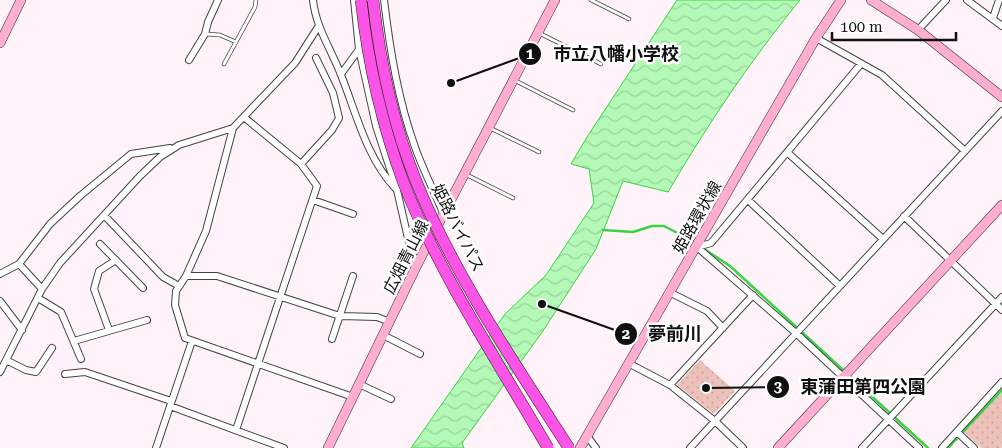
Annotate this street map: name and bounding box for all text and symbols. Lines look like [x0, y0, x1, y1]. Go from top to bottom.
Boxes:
scale bar [832, 10, 956, 42]
text: 100 m [840, 18, 883, 36]
callout: 市立八幡小学校 [518, 37, 689, 70]
text: 市立八幡小学校 [553, 43, 679, 64]
text: 1 [526, 45, 535, 63]
street label: 姫路環状線 [669, 178, 725, 256]
street label: 姫路バイパス [428, 181, 488, 275]
street label: 広畑青山線 [379, 217, 433, 297]
callout: 夢前川 [613, 317, 712, 350]
text: 夢前川 [648, 323, 702, 344]
text: 2 [622, 325, 630, 343]
callout: 東蒲田第四公園 [765, 370, 936, 403]
text: 東蒲田第四公園 [800, 376, 926, 397]
text: 3 [774, 378, 783, 396]

